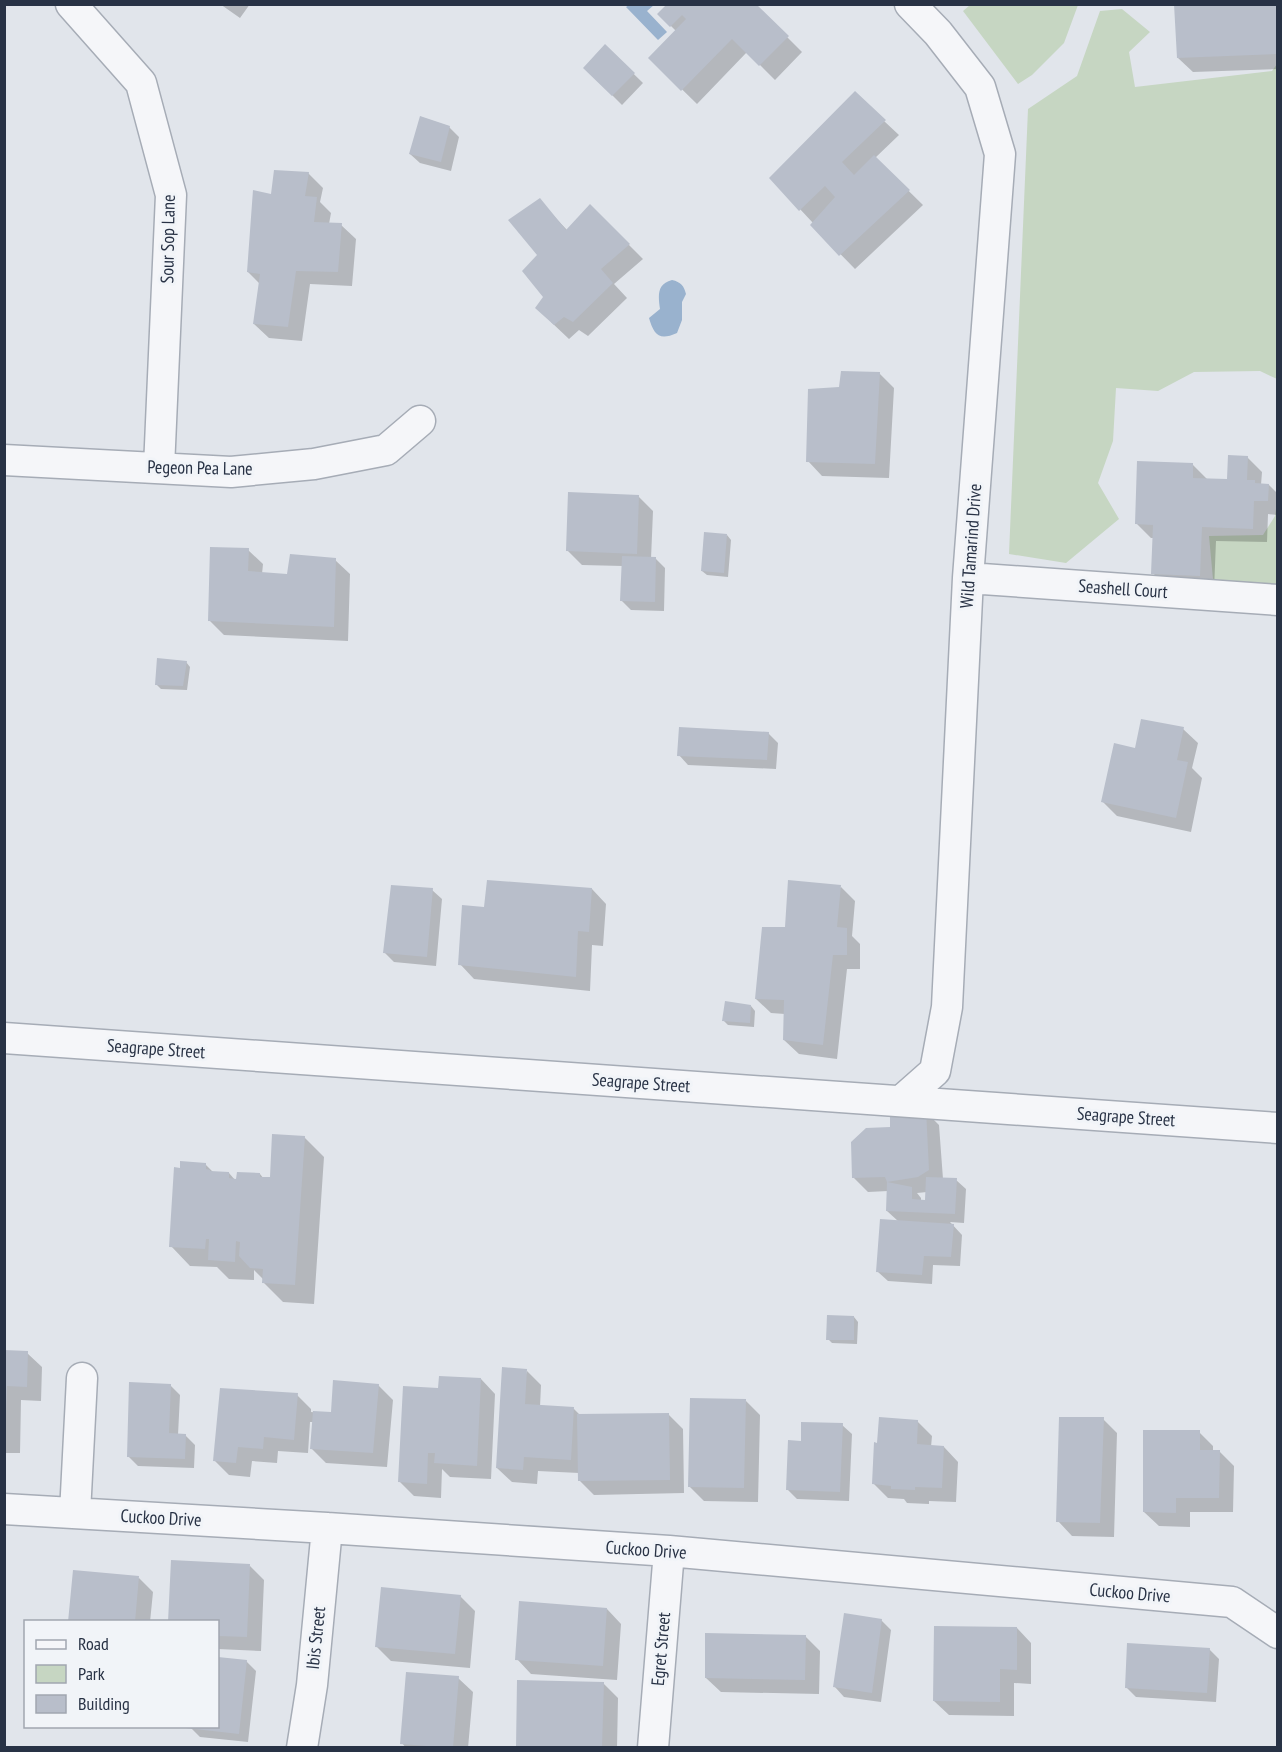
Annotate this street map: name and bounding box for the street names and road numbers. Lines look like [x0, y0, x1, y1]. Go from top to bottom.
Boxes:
street label: Sour Sop Lane [155, 194, 180, 284]
street label: Pegeon Pea Lane [147, 455, 253, 480]
street label: Wild Tamarind Drive [955, 483, 986, 609]
street label: Seashell Court [1078, 574, 1169, 603]
street label: Seagrape Street [106, 1034, 206, 1063]
street label: Seagrape Street [591, 1068, 691, 1097]
street label: Seagrape Street [1076, 1102, 1176, 1131]
street label: Cuckoo Drive [120, 1504, 202, 1531]
street label: Cuckoo Drive [605, 1535, 687, 1564]
street label: Cuckoo Drive [1089, 1578, 1171, 1607]
street label: Ibis Street [301, 1605, 330, 1671]
street label: Egret Street [646, 1611, 675, 1687]

